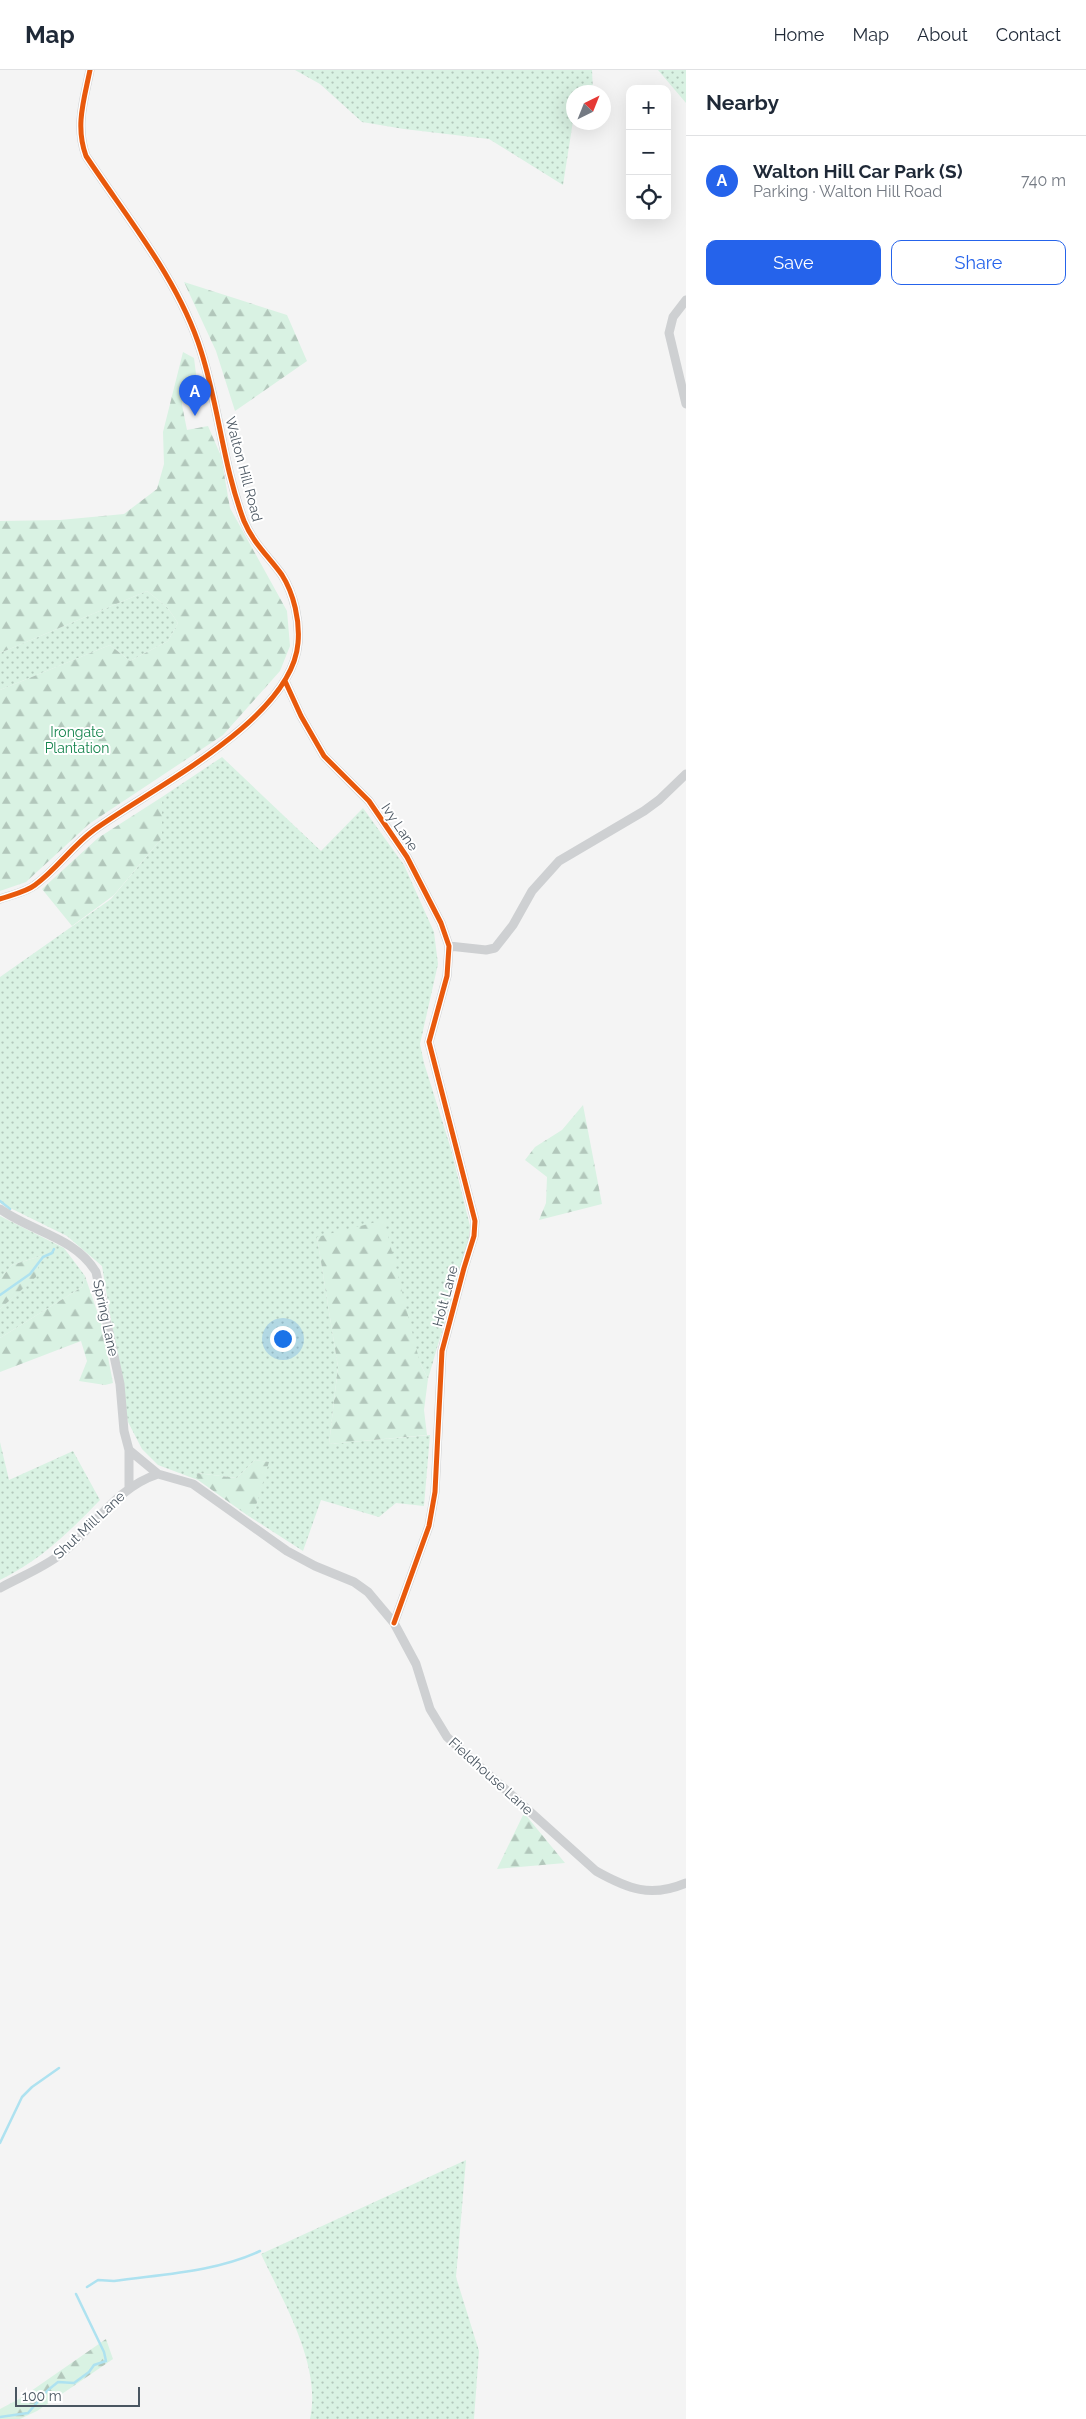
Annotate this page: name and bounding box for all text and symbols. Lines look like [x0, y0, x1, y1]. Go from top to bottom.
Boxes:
text: Map [25, 20, 75, 49]
text: Home [773, 24, 824, 45]
text: Map [852, 24, 889, 45]
text: About [917, 24, 968, 45]
text: Contact [996, 24, 1061, 45]
north arrow [566, 85, 611, 130]
map controls [626, 85, 671, 220]
button: + [626, 85, 671, 130]
text: Nearby [706, 90, 779, 115]
button: − [626, 130, 671, 175]
text: Walton Hill Car Park (S) [753, 160, 963, 182]
text: A [717, 171, 727, 190]
text: 740 m [1021, 171, 1066, 190]
button: locate [626, 175, 671, 220]
text: Parking · Walton Hill Road [753, 182, 942, 201]
button: Save [706, 240, 881, 285]
button: Share [891, 240, 1066, 285]
pin: A [179, 375, 211, 416]
street label: Walton Hill Road [222, 415, 266, 523]
park label: Irongate Plantation [45, 724, 109, 756]
street label: Ivy Lane [378, 800, 422, 854]
street label: Holt Lane [429, 1264, 461, 1328]
street label: Spring Lane [90, 1278, 122, 1358]
your location [270, 1326, 296, 1352]
street label: Shut Mill Lane [50, 1488, 128, 1562]
street label: Fieldhouse Lane [446, 1734, 536, 1818]
scale bar [15, 2384, 140, 2407]
text: 100 m [22, 2388, 62, 2404]

